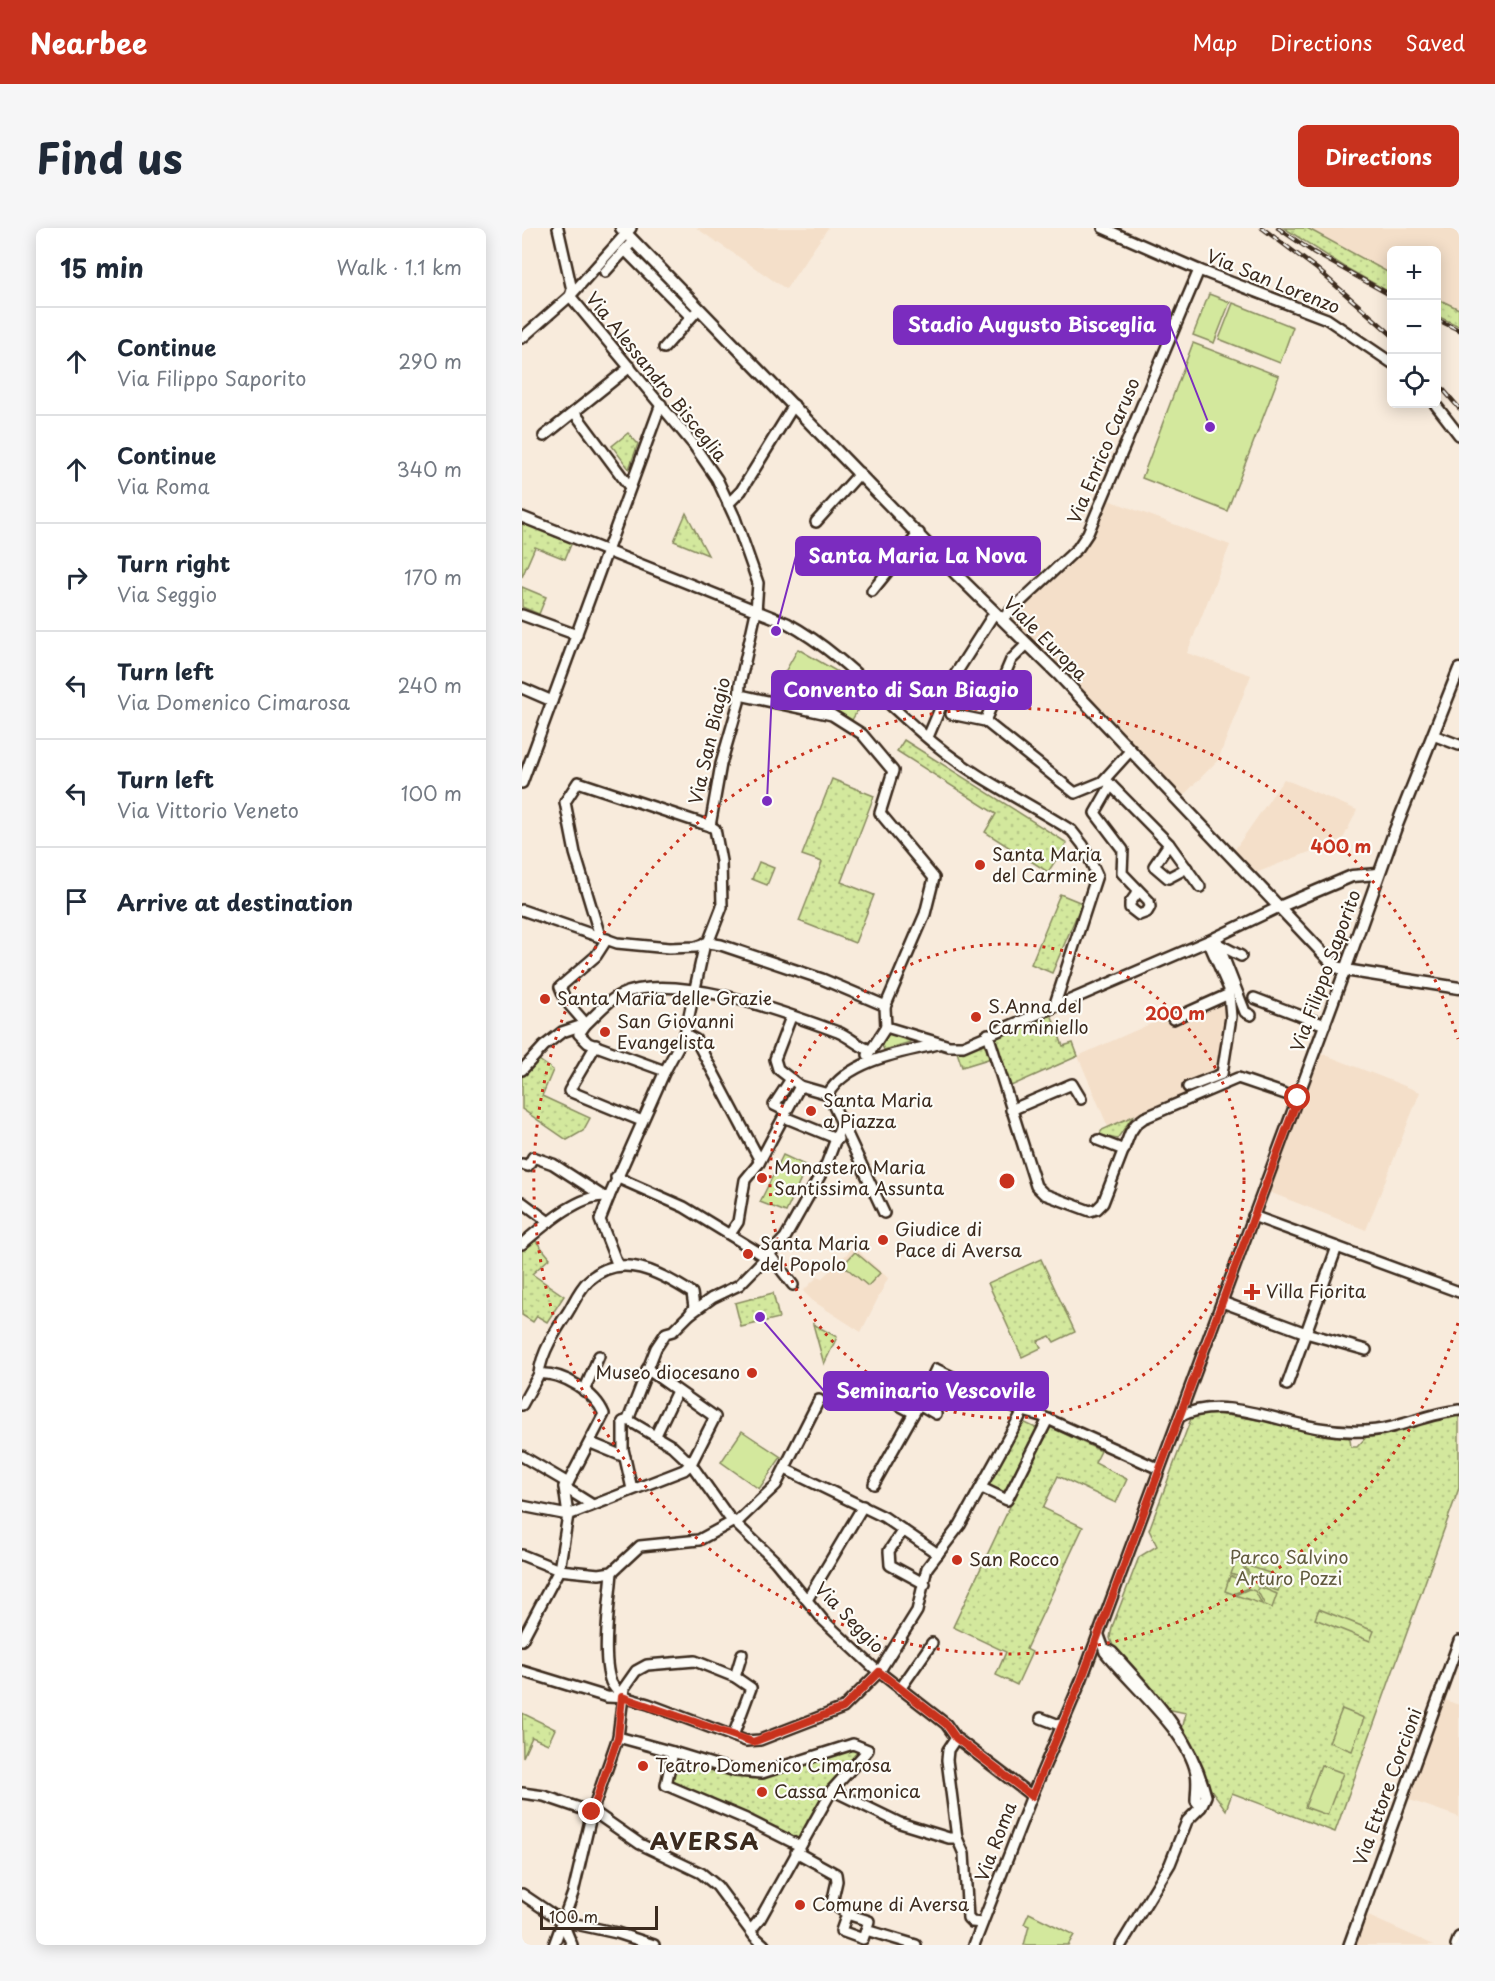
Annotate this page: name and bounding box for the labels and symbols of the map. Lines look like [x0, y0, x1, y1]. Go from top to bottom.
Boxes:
street label: Via San Lorenzo [1203, 241, 1344, 320]
street label: Via Alessandro Bisceglia [580, 285, 734, 467]
callout: Stadio Augusto Bisceglia [894, 306, 1170, 344]
text: Stadio Augusto Bisceglia [908, 309, 1157, 339]
street label: Via Enrico Caruso [1060, 373, 1146, 528]
callout: Santa Maria La Nova [796, 537, 1040, 575]
text: Santa Maria La Nova [809, 540, 1028, 570]
street label: Viale Europa [998, 590, 1094, 686]
callout: Convento di San Biagio [772, 671, 1031, 709]
street label: Via San Biagio [681, 674, 736, 807]
text: Convento di San Biagio [783, 674, 1019, 704]
text: 400 m [1311, 832, 1371, 859]
place label: Santa Maria del Carmine [992, 840, 1102, 888]
marker: Santa Maria del Carmine [973, 858, 987, 872]
street label: Via Filippo Saporito [1283, 886, 1366, 1055]
place label: Santa Maria delle Grazie [557, 984, 772, 1011]
marker: Santa Maria delle Grazie [538, 992, 552, 1006]
place label: S.Anna del Carminiello [988, 992, 1089, 1040]
text: 200 m [1145, 999, 1205, 1026]
place label: San Giovanni Evangelista [617, 1007, 734, 1055]
marker: S.Anna del Carminiello [969, 1010, 983, 1024]
marker: San Giovanni Evangelista [598, 1025, 612, 1039]
route start [1284, 1084, 1310, 1110]
place label: Santa Maria a Piazza [823, 1086, 933, 1134]
marker: Santa Maria a Piazza [804, 1104, 818, 1118]
place label: Monastero Maria Santissima Assunta [774, 1153, 945, 1201]
marker: Monastero Maria Santissima Assunta [755, 1171, 769, 1185]
centre of rings [997, 1171, 1017, 1191]
place label: Giudice di Pace di Aversa [895, 1215, 1022, 1263]
place label: Santa Maria del Popolo [760, 1229, 870, 1277]
marker: Giudice di Pace di Aversa [876, 1233, 890, 1247]
marker: Santa Maria del Popolo [741, 1247, 755, 1261]
place label: Villa Fiorita [1266, 1277, 1367, 1304]
marker: Villa Fiorita [1243, 1283, 1261, 1301]
place label: Museo diocesano [595, 1358, 740, 1385]
marker: Museo diocesano [745, 1366, 759, 1380]
callout: Seminario Vescovile [824, 1372, 1048, 1410]
text: Seminario Vescovile [836, 1375, 1036, 1405]
park label: Parco Salvino Arturo Pozzi [1229, 1543, 1349, 1591]
place label: San Rocco [969, 1545, 1059, 1572]
marker: San Rocco [950, 1553, 964, 1567]
street label: Via Seggio [809, 1575, 891, 1659]
street label: Via Ettore Corcioni [1346, 1704, 1428, 1869]
place label: Teatro Domenico Cimarosa [655, 1751, 892, 1778]
marker: Teatro Domenico Cimarosa [636, 1759, 650, 1773]
place label: Cassa Armonica [774, 1777, 921, 1804]
marker: Cassa Armonica [755, 1785, 769, 1799]
route end [578, 1798, 604, 1824]
street label: Via Roma [967, 1798, 1022, 1885]
district label: AVERSA [650, 1822, 760, 1858]
place label: Comune di Aversa [812, 1890, 970, 1917]
marker: Comune di Aversa [793, 1898, 807, 1912]
scale bar [540, 1903, 658, 1930]

